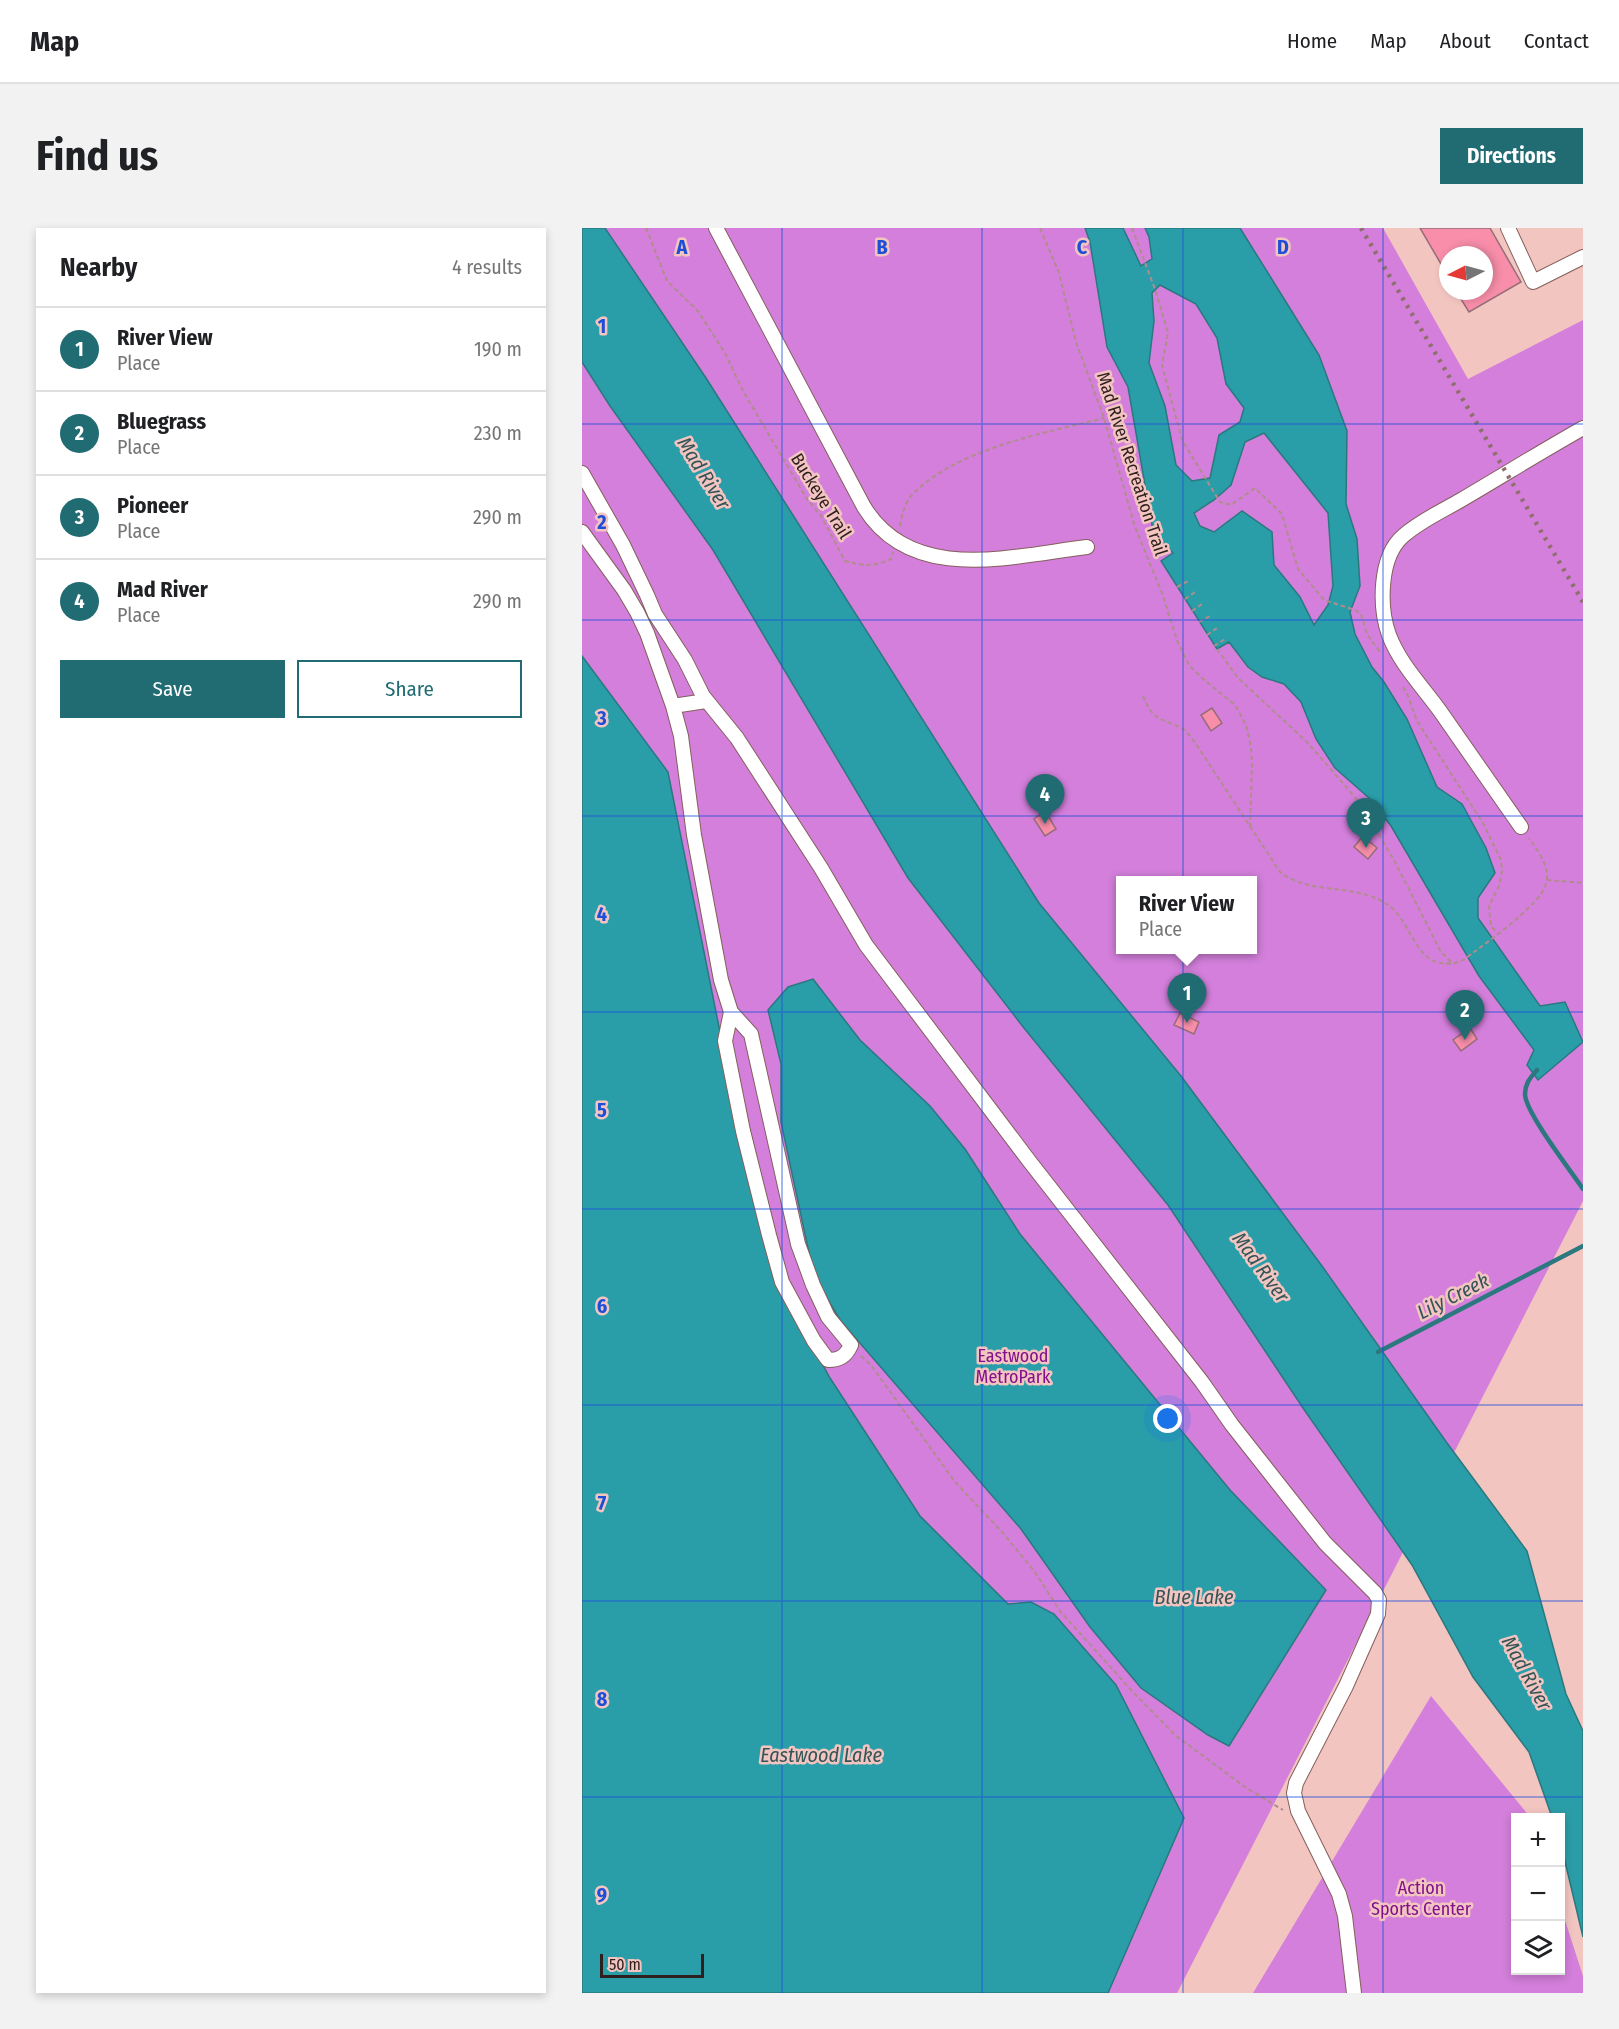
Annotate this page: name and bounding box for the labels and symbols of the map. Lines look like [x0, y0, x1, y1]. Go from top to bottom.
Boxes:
text: A [676, 235, 689, 259]
text: B [876, 235, 888, 259]
text: C [1077, 235, 1088, 259]
text: D [1277, 235, 1289, 259]
north arrow [1439, 246, 1493, 300]
text: 1 [598, 314, 606, 338]
street label: Mad River Recreation Trail [1092, 369, 1172, 559]
water label: Mad River [672, 432, 736, 515]
street label: Buckeye Trail [786, 449, 856, 543]
text: 2 [596, 510, 607, 534]
text: 3 [596, 706, 607, 730]
pin: 4 [1026, 774, 1064, 824]
pin: 3 [1346, 798, 1386, 848]
text: 4 [597, 902, 607, 926]
pin: 1 [1168, 974, 1206, 1023]
pin: 2 [1446, 990, 1484, 1040]
text: 5 [597, 1098, 607, 1122]
water label: Mad River [1228, 1227, 1295, 1308]
water label: Lily Creek [1413, 1268, 1493, 1324]
text: 6 [597, 1294, 607, 1318]
park label: Eastwood MetroPark [976, 1345, 1051, 1388]
your location [1153, 1404, 1182, 1433]
text: 7 [598, 1491, 607, 1515]
water label: Blue Lake [1155, 1585, 1234, 1609]
water label: Mad River [1497, 1632, 1558, 1715]
text: 8 [597, 1687, 608, 1711]
water label: Eastwood Lake [760, 1743, 882, 1767]
park label: Action Sports Center [1371, 1877, 1472, 1920]
text: 9 [597, 1883, 607, 1907]
scale bar [600, 1951, 704, 1978]

